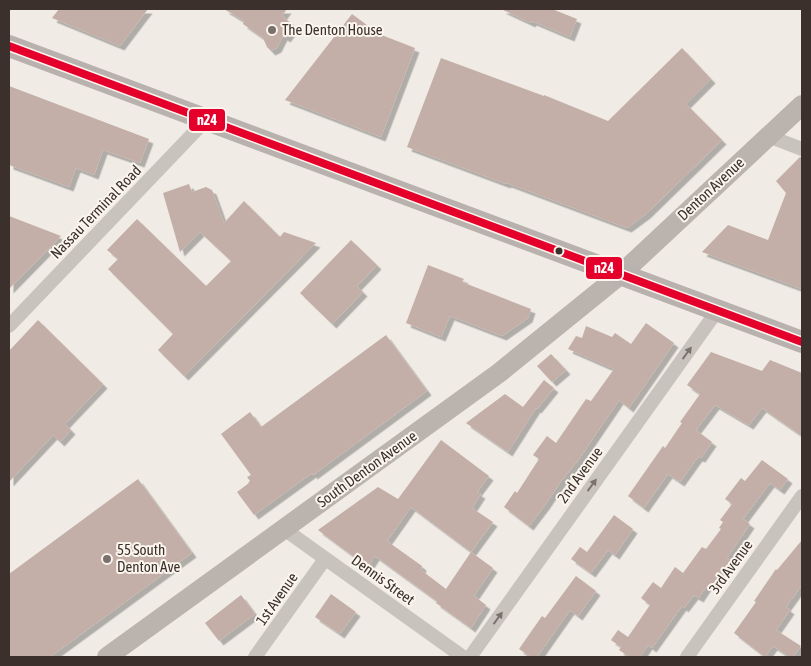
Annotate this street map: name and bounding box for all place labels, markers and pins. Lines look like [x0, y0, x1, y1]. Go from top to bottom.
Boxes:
place label: The Denton House [282, 21, 383, 38]
marker: The Denton House [266, 24, 278, 36]
unlabelled marker [554, 246, 564, 256]
place label: 55 South Denton Ave [117, 541, 180, 575]
marker: 55 South Denton Ave [101, 553, 113, 565]

